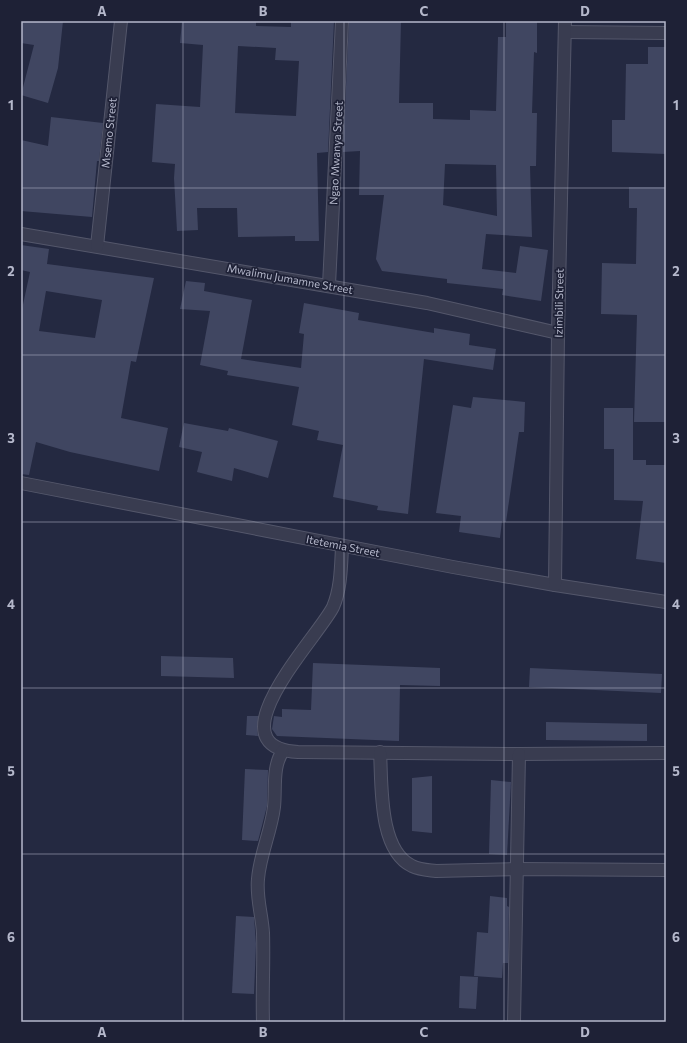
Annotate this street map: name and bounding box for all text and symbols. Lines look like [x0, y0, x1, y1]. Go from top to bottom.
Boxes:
text: A [97, 3, 107, 19]
text: B [259, 3, 268, 19]
text: C [420, 3, 429, 19]
text: D [580, 3, 590, 19]
text: 1 [8, 97, 14, 113]
street label: Msemo Street [98, 97, 119, 169]
text: 1 [673, 97, 679, 113]
street label: Ngao Mwanya Street [326, 100, 345, 205]
street label: Mwalimu Jumamne Street [226, 261, 355, 297]
text: 2 [7, 263, 15, 279]
text: 2 [672, 263, 680, 279]
street label: Izimbili Street [551, 268, 566, 338]
text: 3 [7, 430, 15, 446]
text: 3 [672, 430, 680, 446]
street label: Itetemia Street [305, 532, 382, 559]
text: 4 [7, 596, 15, 612]
text: 4 [672, 596, 680, 612]
text: 5 [7, 763, 15, 779]
text: 5 [672, 763, 680, 779]
text: 6 [7, 929, 15, 945]
text: 6 [672, 929, 680, 945]
text: A [97, 1024, 107, 1040]
text: B [259, 1024, 268, 1040]
text: C [420, 1024, 429, 1040]
text: D [580, 1024, 590, 1040]

